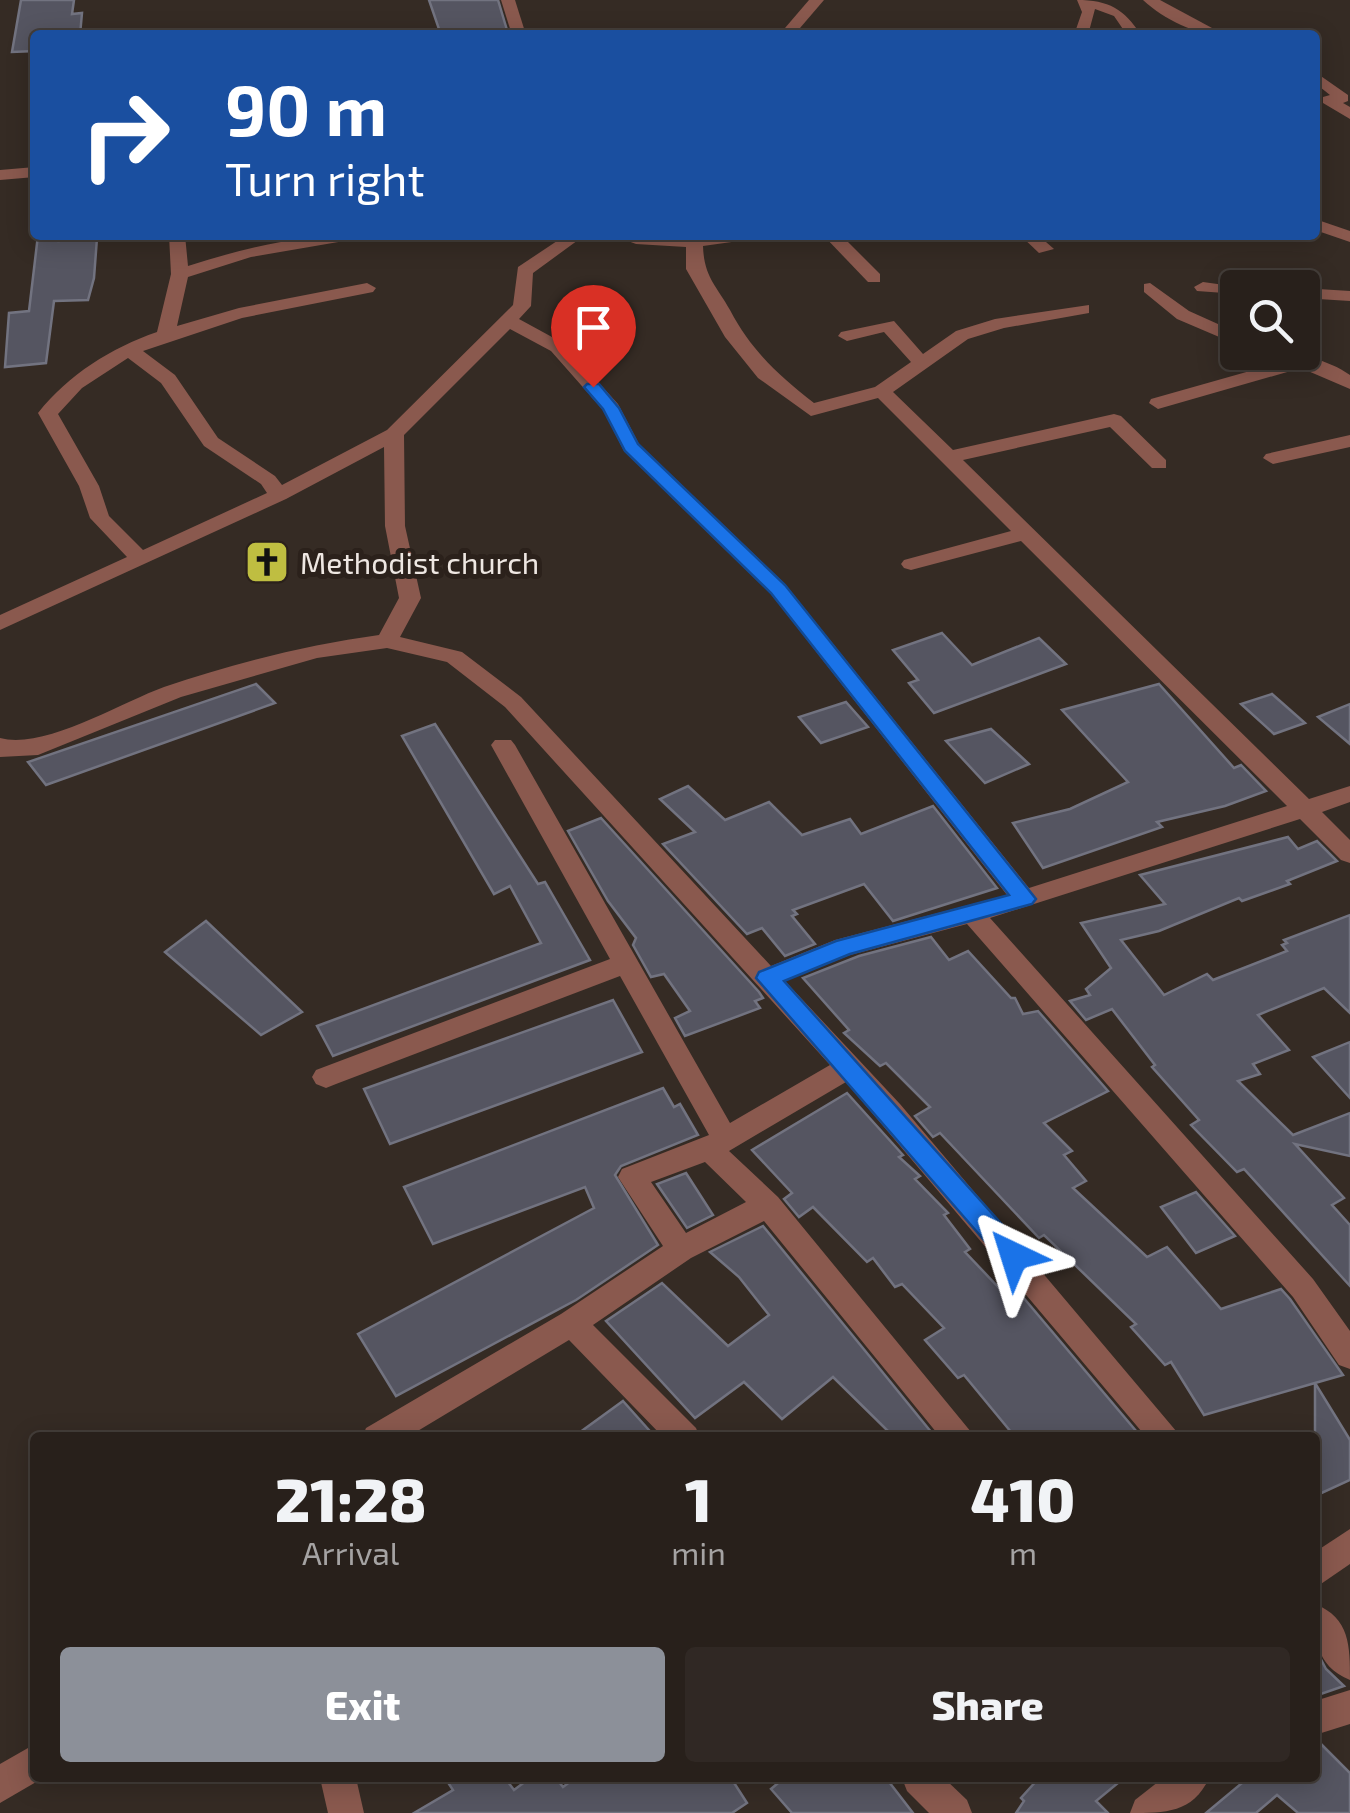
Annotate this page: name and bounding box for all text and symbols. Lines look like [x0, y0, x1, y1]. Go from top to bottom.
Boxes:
text: 90 m [225, 66, 387, 150]
icon: right [60, 70, 190, 200]
text: Turn right [225, 151, 425, 205]
map controls [1220, 270, 1320, 370]
button: search [1220, 270, 1320, 370]
pin [551, 285, 636, 388]
icon: arrive [566, 300, 621, 355]
church icon: Methodist church [244, 539, 290, 585]
place label: Methodist church [300, 544, 539, 580]
position arrow [962, 1204, 1066, 1308]
text: 21:28 [275, 1462, 427, 1534]
text: 1 [685, 1462, 712, 1534]
text: 410 [971, 1462, 1075, 1534]
text: Arrival [302, 1533, 399, 1571]
text: min [671, 1533, 726, 1571]
text: m [1009, 1533, 1037, 1571]
button: Exit [60, 1647, 665, 1762]
button: Share [685, 1647, 1290, 1762]

